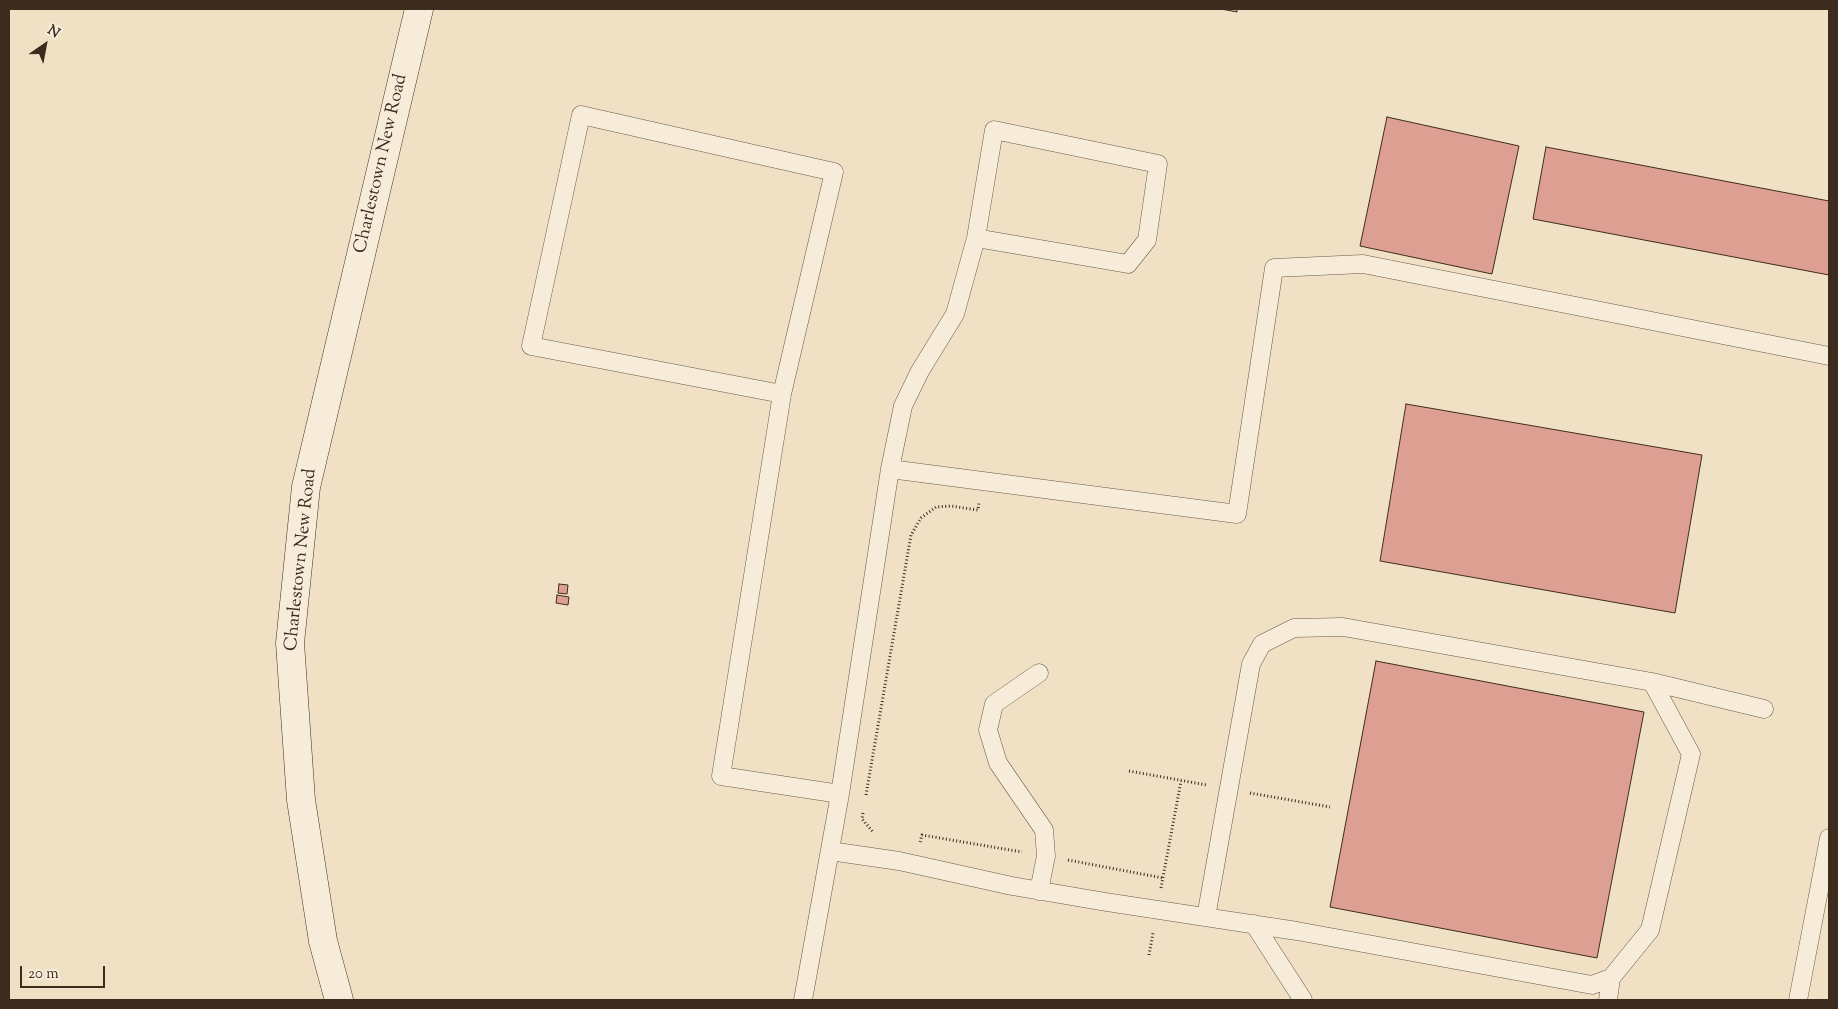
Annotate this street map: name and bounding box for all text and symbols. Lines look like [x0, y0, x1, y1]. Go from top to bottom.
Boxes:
north arrow [20, 20, 70, 70]
text: N [43, 21, 63, 44]
street label: Charlestown New Road [351, 72, 413, 256]
street label: Charlestown New Road [282, 468, 322, 652]
scale bar [22, 956, 108, 988]
text: 20 m [28, 964, 59, 985]

